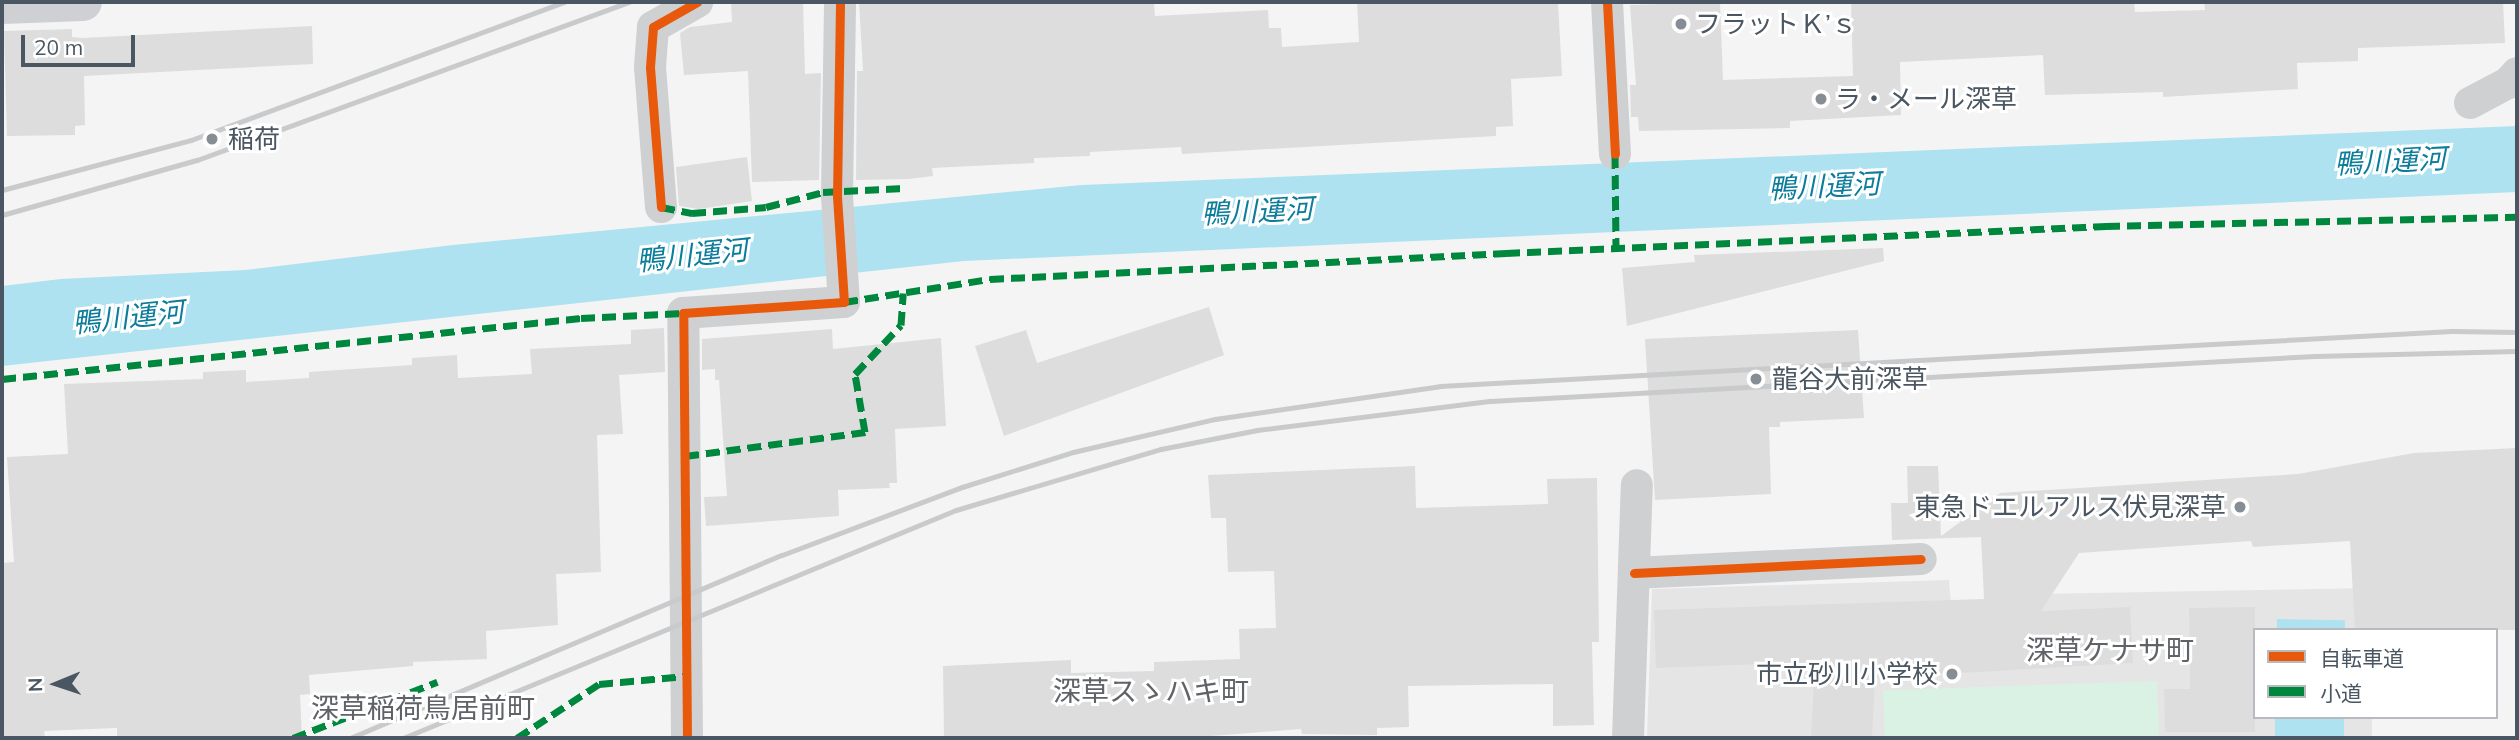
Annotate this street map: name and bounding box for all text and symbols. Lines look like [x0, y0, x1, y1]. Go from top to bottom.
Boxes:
place label: フラットＫ’ｓ [1695, 8, 1857, 40]
marker: フラットＫ’ｓ [1673, 16, 1689, 32]
scale bar [24, 21, 138, 65]
text: 20 m [34, 34, 83, 60]
place label: ラ・メール深草 [1835, 83, 2017, 115]
marker: ラ・メール深草 [1813, 91, 1829, 107]
place label: 稲荷 [228, 123, 280, 155]
marker: 稲荷 [202, 129, 222, 149]
water label: 鴨川運河 [2333, 141, 2447, 181]
water label: 鴨川運河 [1767, 166, 1881, 206]
water label: 鴨川運河 [1200, 191, 1314, 231]
water label: 鴨川運河 [635, 232, 749, 278]
water label: 鴨川運河 [71, 294, 185, 340]
place label: 龍谷大前深草 [1772, 363, 1928, 395]
marker: 龍谷大前深草 [1746, 369, 1766, 389]
place label: 東急ドエルアルス伏見深草 [1914, 491, 2226, 523]
marker: 東急ドエルアルス伏見深草 [2232, 499, 2248, 515]
legend [2253, 628, 2498, 719]
district label: 深草ケナサ町 [2026, 633, 2194, 667]
text: 自転車道 [2320, 645, 2404, 671]
north arrow [21, 649, 91, 719]
place label: 市立砂川小学校 [1756, 658, 1938, 690]
marker: 市立砂川小学校 [1944, 666, 1960, 682]
district label: 深草スゝハキ町 [1053, 674, 1249, 708]
text: N [23, 677, 47, 692]
text: 小道 [2320, 680, 2362, 706]
district label: 深草稲荷鳥居前町 [311, 691, 535, 725]

